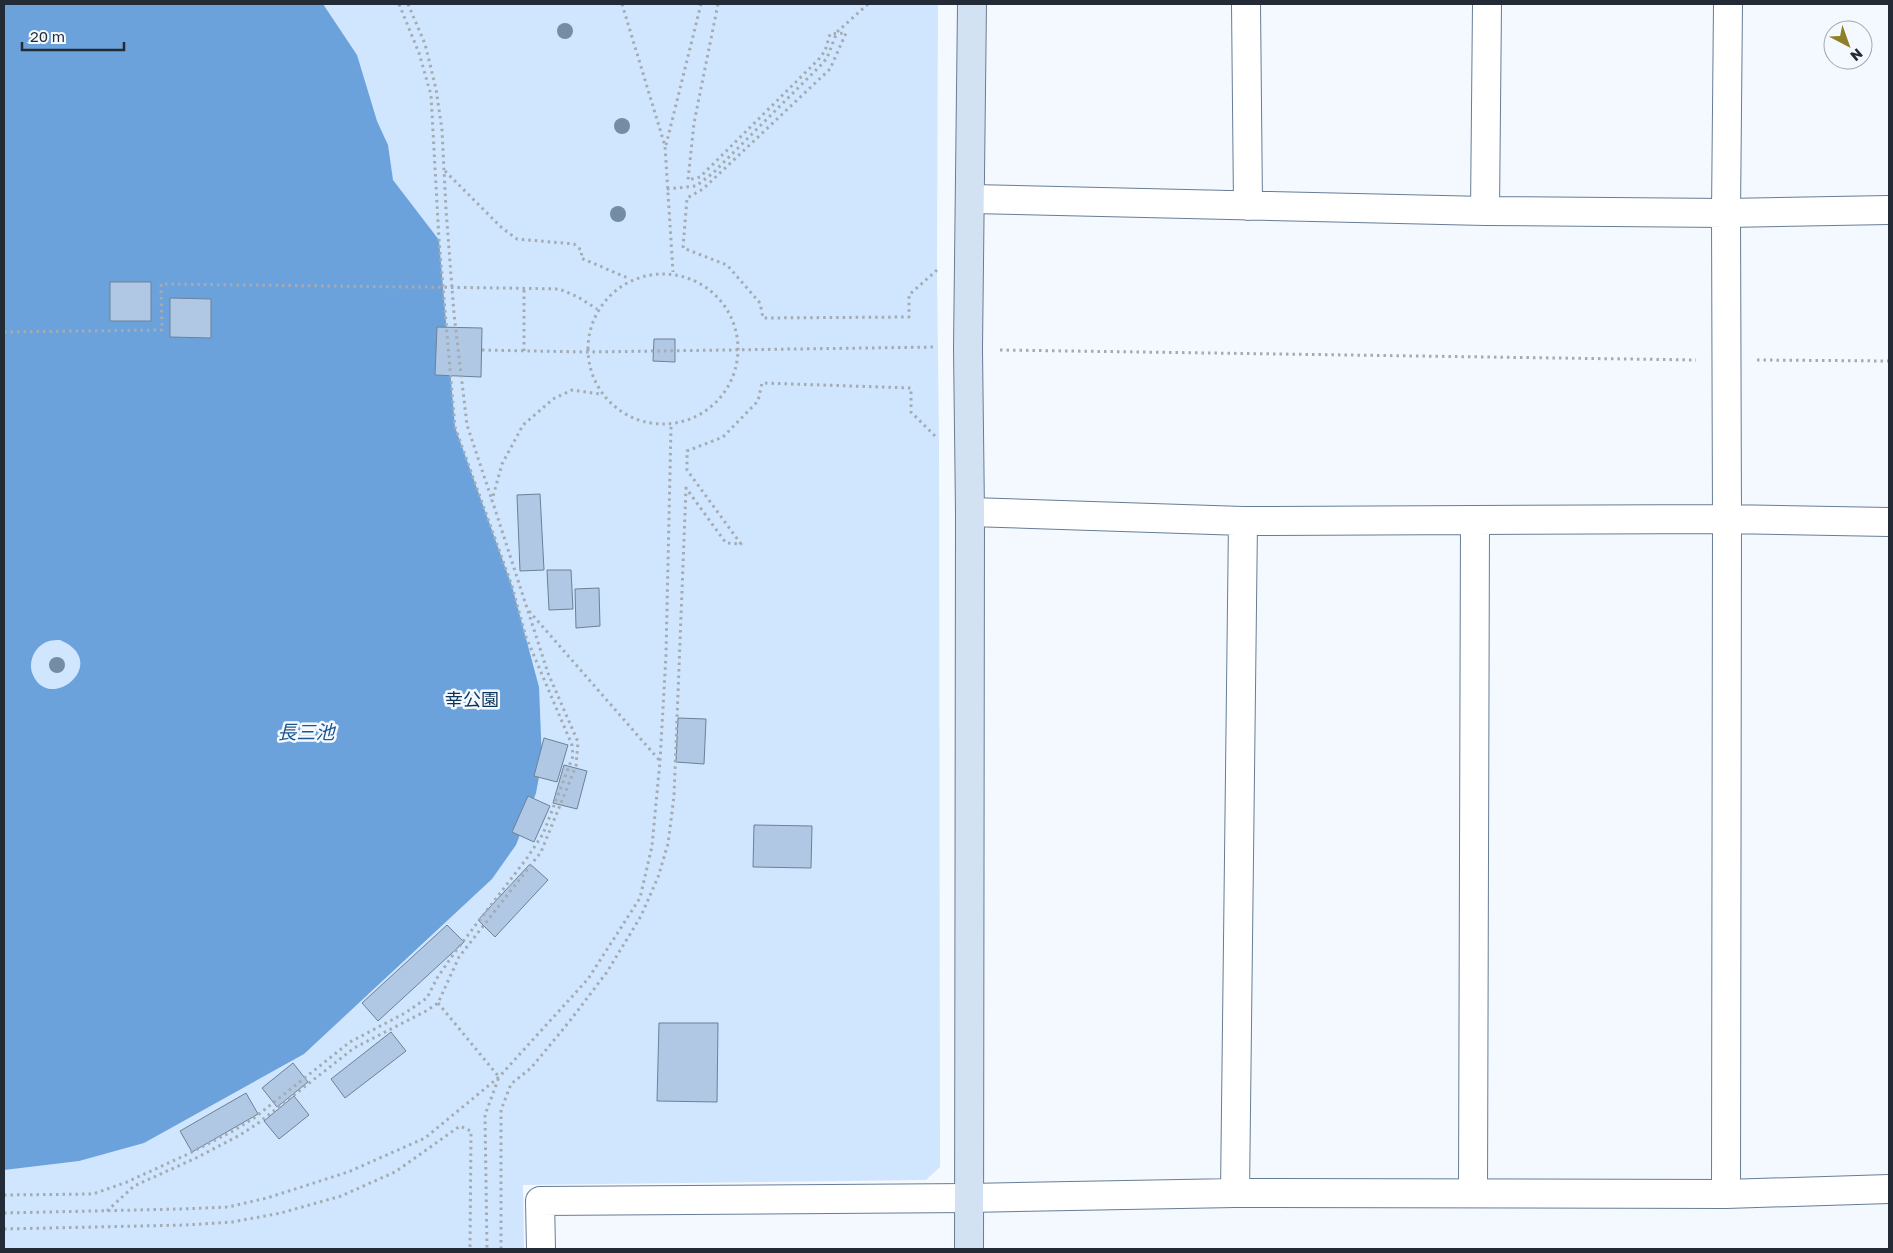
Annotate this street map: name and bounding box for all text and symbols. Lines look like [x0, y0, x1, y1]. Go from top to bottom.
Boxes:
scale bar [22, 20, 125, 52]
north arrow [1823, 20, 1873, 70]
text: 20 m [30, 27, 65, 45]
text: N [1847, 45, 1866, 65]
park label: 幸公園 [445, 688, 499, 710]
water label: 長三池 [277, 720, 336, 743]

